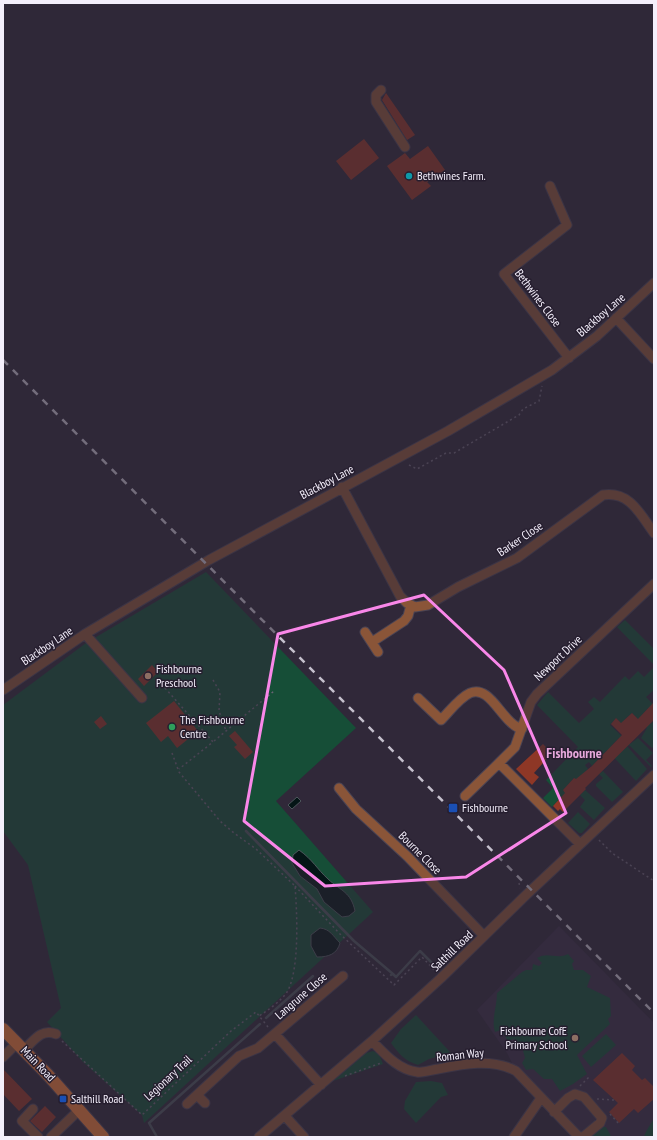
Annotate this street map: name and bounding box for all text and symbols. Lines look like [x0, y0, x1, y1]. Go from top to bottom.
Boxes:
place label: Bethwines Farm. [417, 168, 486, 183]
marker: Bethwines Farm. [404, 171, 414, 181]
street label: Bethwines Close [512, 266, 565, 329]
street label: Blackboy Lane [573, 290, 628, 340]
street label: Blackboy Lane [297, 461, 356, 502]
street label: Barker Close [494, 518, 545, 559]
street label: Blackboy Lane [18, 623, 75, 668]
street label: Newport Drive [531, 632, 585, 684]
place label: Fishbourne Preschool [156, 661, 202, 690]
marker: Fishbourne Preschool [143, 671, 153, 681]
place label: The Fishbourne Centre [180, 712, 244, 741]
marker: The Fishbourne Centre [167, 722, 177, 732]
district label: Fishbourne [546, 744, 602, 762]
place label: Fishbourne [462, 800, 508, 815]
marker: Fishbourne [447, 802, 459, 814]
street label: Bourne Close [396, 828, 445, 877]
street label: Salthill Road [428, 927, 476, 974]
street label: Langrune Close [272, 969, 330, 1022]
place label: Fishbourne CofE Primary School [500, 1023, 567, 1052]
marker: Fishbourne CofE Primary School [570, 1033, 580, 1043]
street label: Main Road [18, 1043, 59, 1084]
street label: Roman Way [435, 1045, 485, 1064]
street label: Legionary Trail [141, 1052, 195, 1104]
place label: Salthill Road [71, 1091, 124, 1106]
marker: Salthill Road [58, 1094, 68, 1104]

